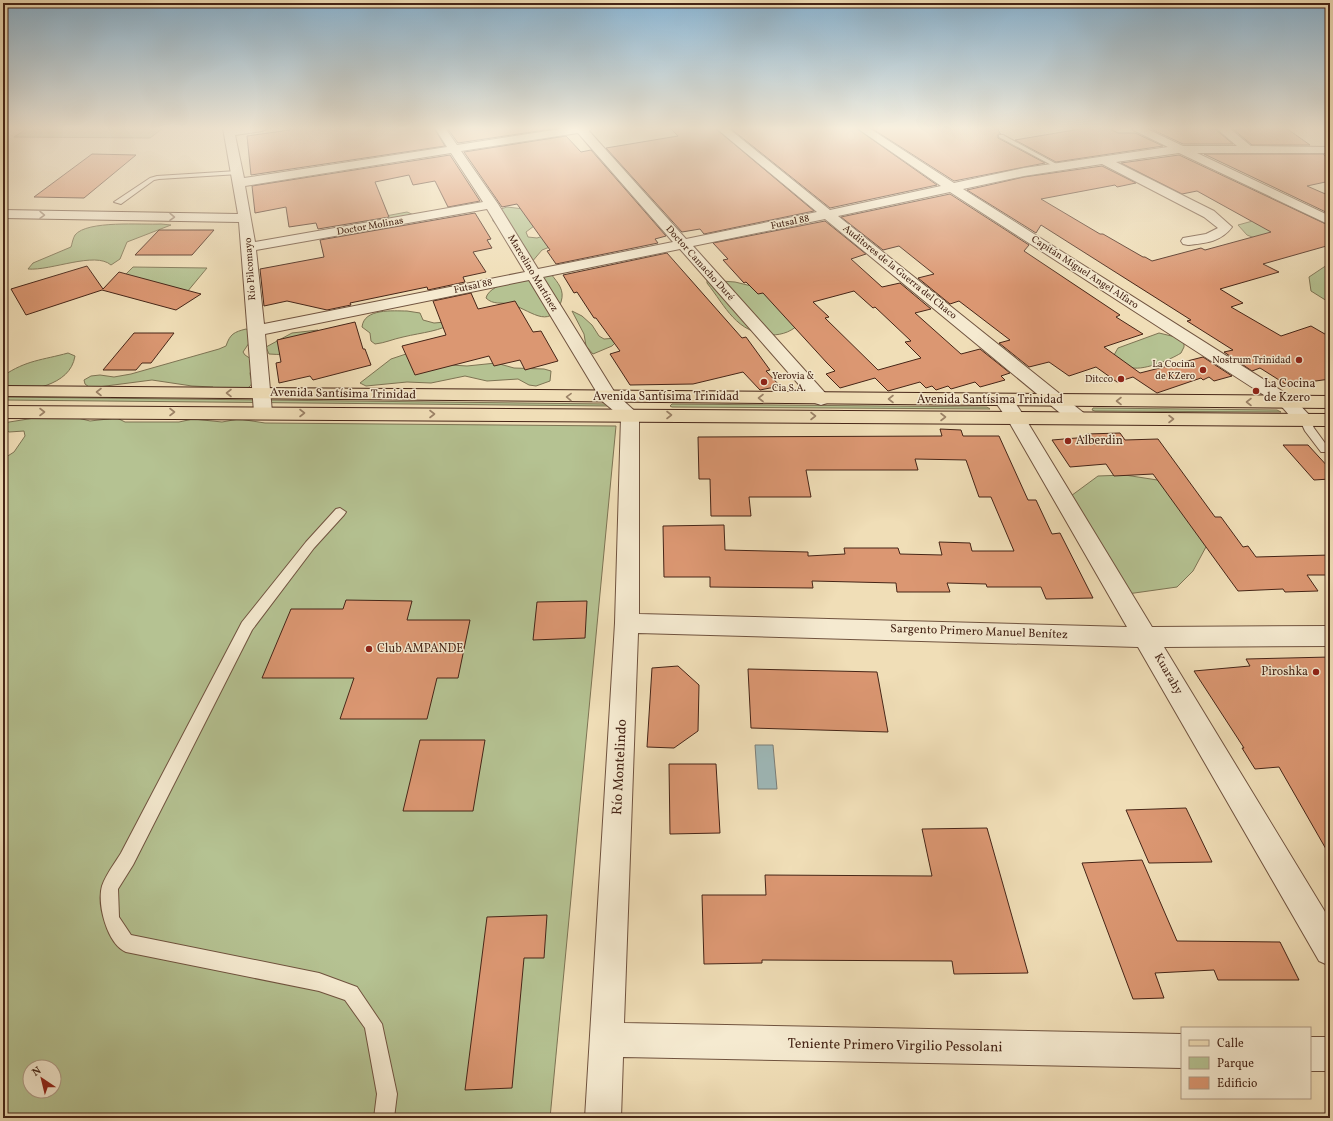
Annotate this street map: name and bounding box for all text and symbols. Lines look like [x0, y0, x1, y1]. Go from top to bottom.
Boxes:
one-way arrow [39, 211, 45, 219]
street label: Futsal 88 [770, 211, 810, 233]
one-way arrow [169, 213, 175, 221]
street label: Doctor Molinas [336, 213, 404, 239]
street label: Doctor Camacho Duré [662, 222, 738, 304]
street label: Auditores de la Guerra del Chaco [840, 222, 960, 322]
street label: Marcelino Martínez [504, 232, 562, 314]
street label: Capitán Miguel Angel Alfaro [1029, 232, 1141, 312]
street label: Río Pilcomayo [241, 237, 259, 301]
street label: Futsal 88 [453, 275, 493, 297]
place label: Nostrum Trinidad [1212, 353, 1291, 367]
marker: Nostrum Trinidad [1294, 355, 1304, 365]
place label: La Cocina de KZero [1152, 357, 1195, 383]
marker: La Cocina de KZero [1198, 365, 1208, 375]
place label: Yerovia & Cia S.A. [772, 369, 814, 395]
place label: Ditcco [1085, 372, 1113, 386]
marker: Ditcco [1116, 374, 1126, 384]
place label: La Cocina de Kzero [1264, 376, 1315, 406]
marker: Yerovia & Cia S.A. [759, 377, 769, 387]
street label: Avenida Santísima Trinidad [270, 385, 416, 403]
marker: La Cocina de Kzero [1251, 386, 1261, 396]
one-way arrow [96, 388, 102, 396]
one-way arrow [226, 389, 232, 397]
street label: Avenida Santísima Trinidad [593, 389, 739, 405]
street label: Avenida Santísima Trinidad [917, 392, 1063, 408]
one-way arrow [566, 393, 572, 401]
one-way arrow [758, 394, 764, 402]
one-way arrow [888, 395, 894, 403]
one-way arrow [1116, 397, 1122, 405]
one-way arrow [1246, 397, 1252, 406]
one-way arrow [39, 408, 45, 416]
one-way arrow [169, 408, 175, 416]
one-way arrow [299, 409, 305, 417]
one-way arrow [429, 409, 435, 418]
one-way arrow [666, 411, 672, 419]
one-way arrow [810, 412, 816, 420]
one-way arrow [940, 413, 946, 421]
one-way arrow [1168, 415, 1174, 423]
place label: Alberdin [1076, 433, 1123, 449]
marker: Alberdin [1063, 436, 1073, 446]
street label: Sargento Primero Manuel Benítez [890, 621, 1068, 643]
place label: Club AMPANDE [377, 641, 463, 657]
marker: Club AMPANDE [364, 644, 374, 654]
street label: Kuarahy [1150, 650, 1186, 698]
place label: Piroshka [1261, 664, 1308, 680]
marker: Piroshka [1311, 667, 1321, 677]
street label: Río Montelindo [608, 719, 632, 815]
legend [1181, 1027, 1311, 1099]
street label: Teniente Primero Virgilio Pessolani [787, 1035, 1003, 1057]
text: Calle [1217, 1036, 1244, 1052]
text: Parque [1217, 1056, 1254, 1072]
north arrow [22, 1059, 62, 1099]
text: N [30, 1064, 45, 1080]
text: Edificio [1217, 1076, 1257, 1092]

